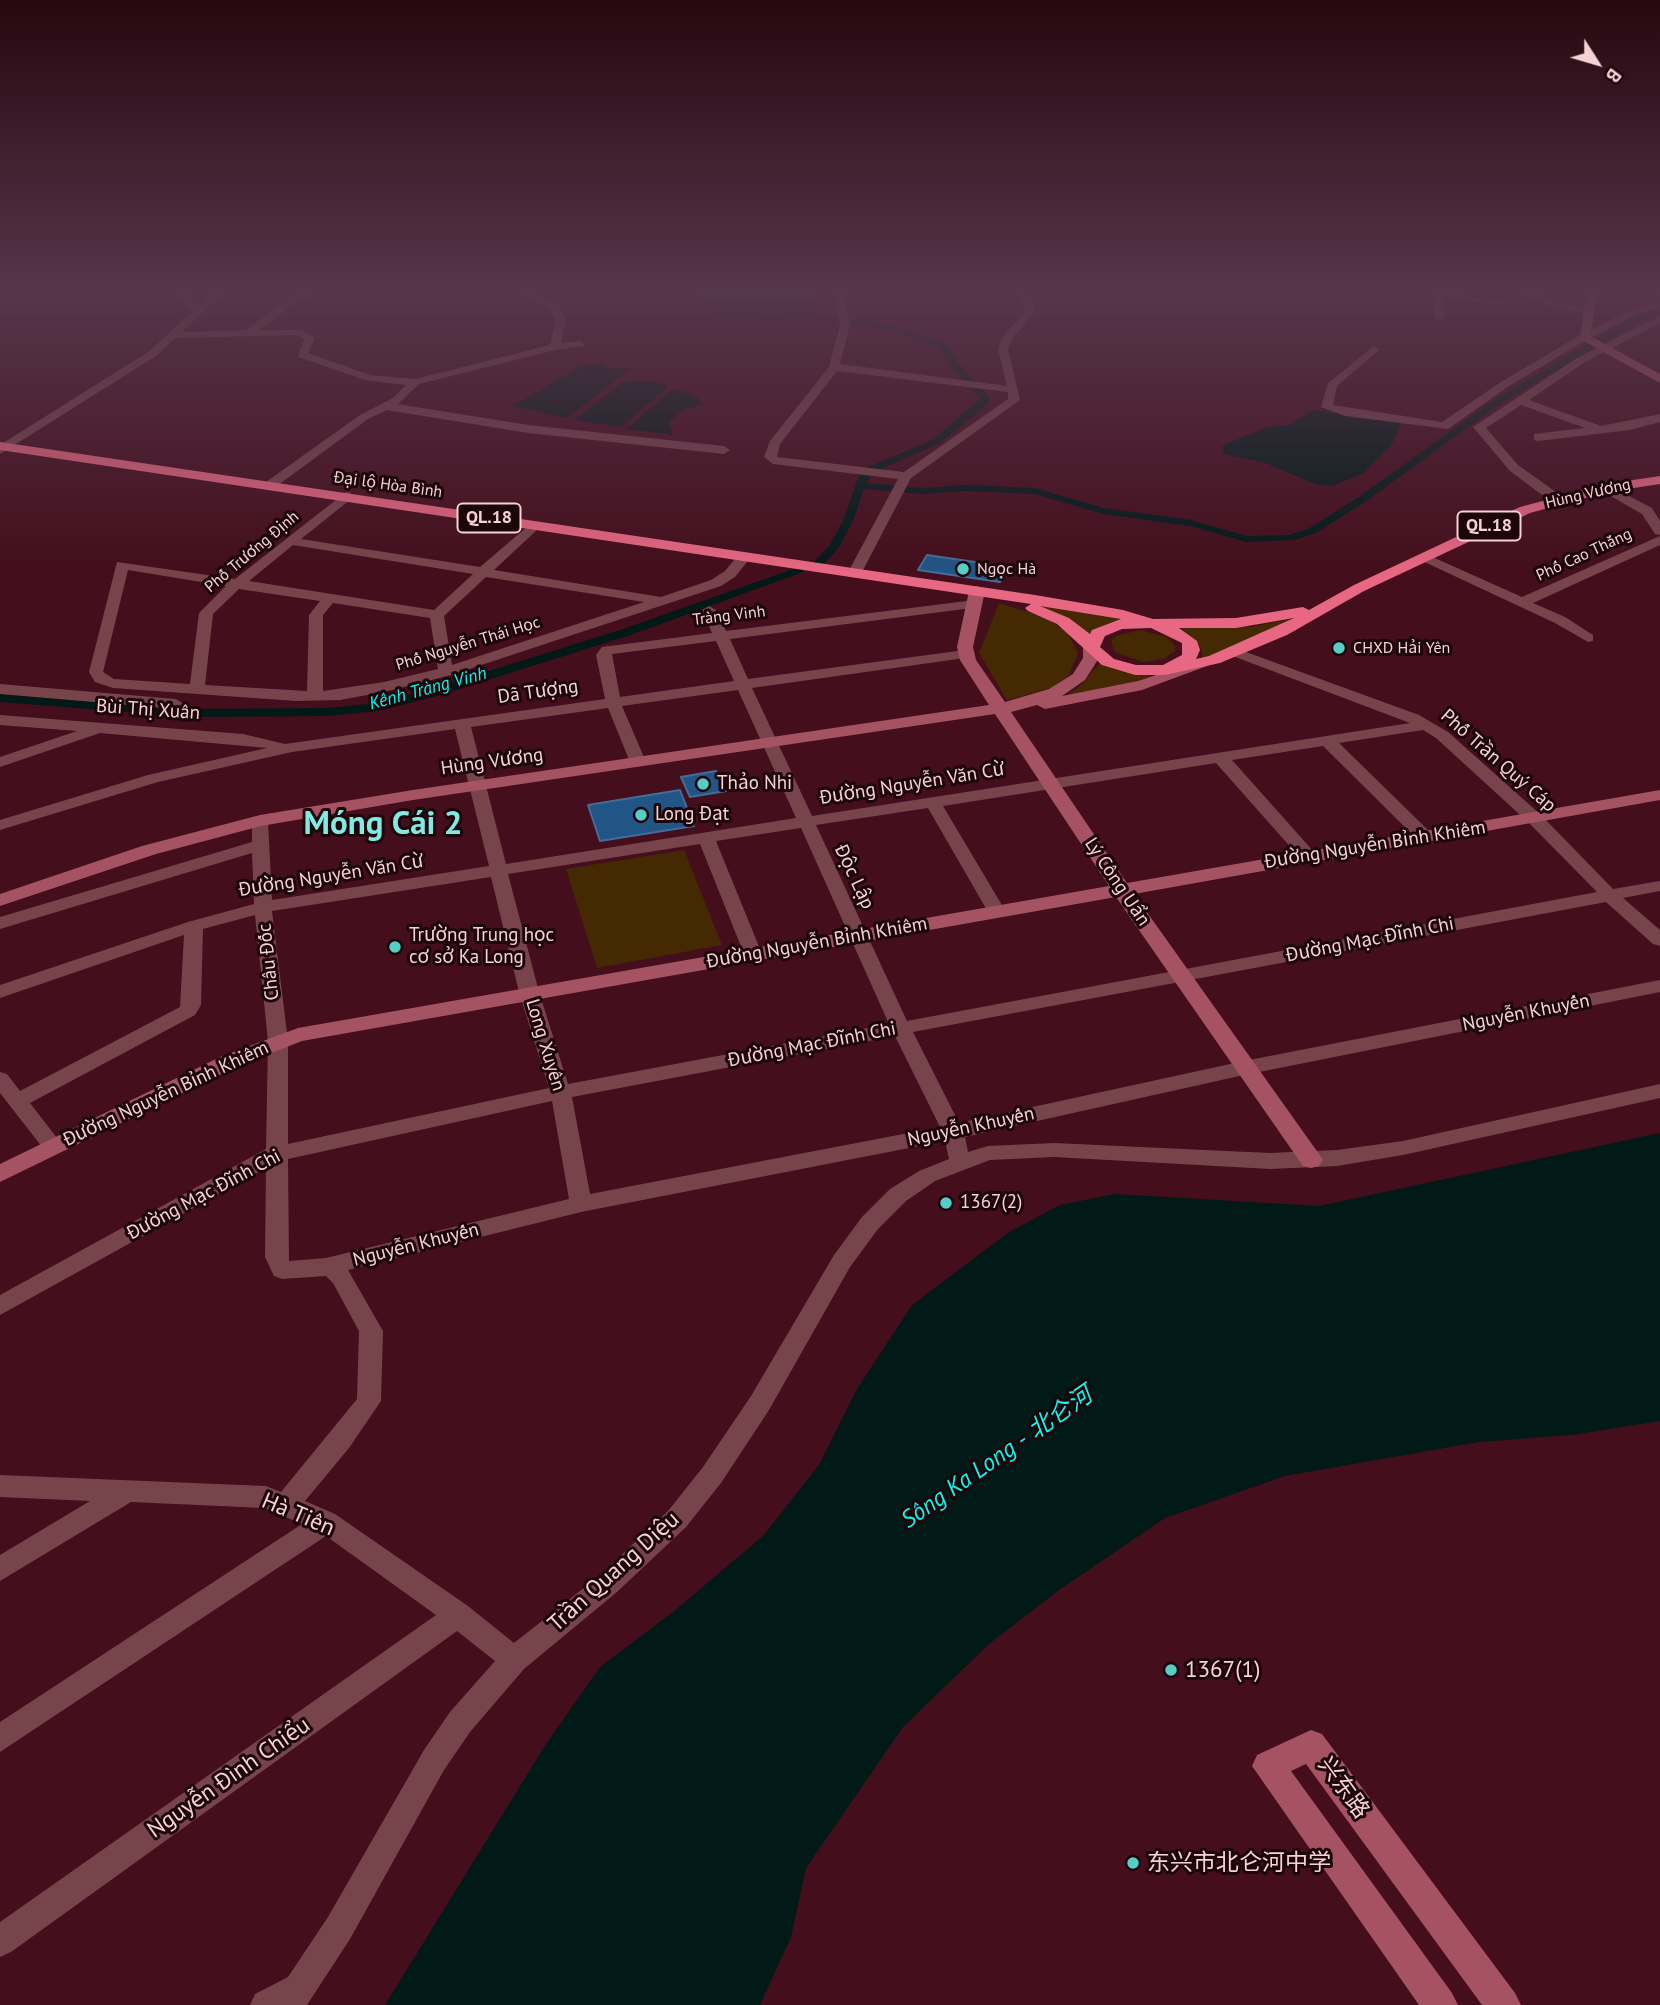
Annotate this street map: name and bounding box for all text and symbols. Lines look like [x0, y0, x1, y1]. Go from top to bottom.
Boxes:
north arrow [1562, 28, 1632, 98]
text: B [1601, 64, 1627, 87]
street label: Đại lộ Hòa Bình [332, 468, 444, 502]
street label: Hùng Vương [1544, 475, 1632, 513]
road number: QL.18 [458, 504, 520, 532]
street label: Phố Trương Định [201, 507, 303, 597]
road number: QL.18 [1458, 512, 1520, 540]
street label: Phố Cao Thắng [1533, 525, 1635, 585]
place label: Ngọc Hà [977, 559, 1036, 579]
marker: Ngọc Hà [955, 561, 971, 577]
street label: Tràng Vinh [692, 602, 766, 630]
street label: Phố Nguyễn Thái Học [394, 613, 542, 675]
place label: CHXD Hải Yên [1353, 638, 1450, 658]
marker: CHXD Hải Yên [1331, 640, 1347, 656]
water label: Kênh Tràng Vinh [367, 663, 489, 715]
street label: Dã Tượng [496, 675, 580, 709]
street label: Bùi Thị Xuân [95, 695, 201, 725]
street label: Phố Trần Quý Cáp [1436, 705, 1560, 817]
street label: Hùng Vương [439, 744, 545, 780]
street label: Đường Nguyễn Văn Cừ [818, 758, 1006, 810]
place label: Thảo Nhi [717, 773, 792, 795]
marker: Thảo Nhi [695, 776, 711, 792]
place label: Long Đạt [655, 804, 729, 826]
district label: Móng Cái 2 [304, 805, 462, 845]
marker: Long Đạt [633, 807, 649, 823]
street label: Đường Nguyễn Bỉnh Khiêm [1263, 816, 1487, 874]
street label: Lý Công Uẩn [1079, 834, 1155, 930]
street label: Độc Lập [829, 841, 879, 913]
street label: Đường Nguyễn Văn Cừ [237, 850, 425, 902]
street label: Đường Nguyễn Bỉnh Khiêm [705, 912, 929, 974]
street label: Đường Mạc Đĩnh Chi [1284, 913, 1456, 967]
street label: Châu Đốc [254, 922, 284, 1002]
place label: Trường Trung học cơ sở Ka Long [409, 925, 554, 969]
marker: Trường Trung học cơ sở Ka Long [387, 939, 403, 955]
street label: Nguyễn Khuyến [1461, 990, 1591, 1036]
street label: Long Xuyên [520, 996, 570, 1094]
street label: Đường Mạc Đĩnh Chi [726, 1018, 898, 1072]
street label: Đường Nguyễn Bỉnh Khiêm [60, 1036, 272, 1152]
street label: Nguyễn Khuyến [906, 1102, 1036, 1152]
street label: Đường Mạc Đĩnh Chi [123, 1145, 285, 1245]
place label: 1367(2) [960, 1192, 1022, 1214]
marker: 1367(2) [938, 1195, 954, 1211]
street label: Nguyễn Khuyến [351, 1218, 481, 1272]
water label: Sông Ka Long - 北仑河 [896, 1381, 1098, 1535]
street label: Hà Tiên [258, 1487, 338, 1543]
street label: Trần Quang Diệu [543, 1506, 685, 1638]
place label: 1367(1) [1185, 1656, 1261, 1684]
marker: 1367(1) [1163, 1662, 1179, 1678]
street label: Nguyễn Đình Chiểu [142, 1712, 316, 1844]
street label: 兴东路 [1312, 1752, 1374, 1824]
place label: 东兴市北仑河中学 [1147, 1849, 1331, 1877]
marker: 东兴市北仑河中学 [1125, 1855, 1141, 1871]

